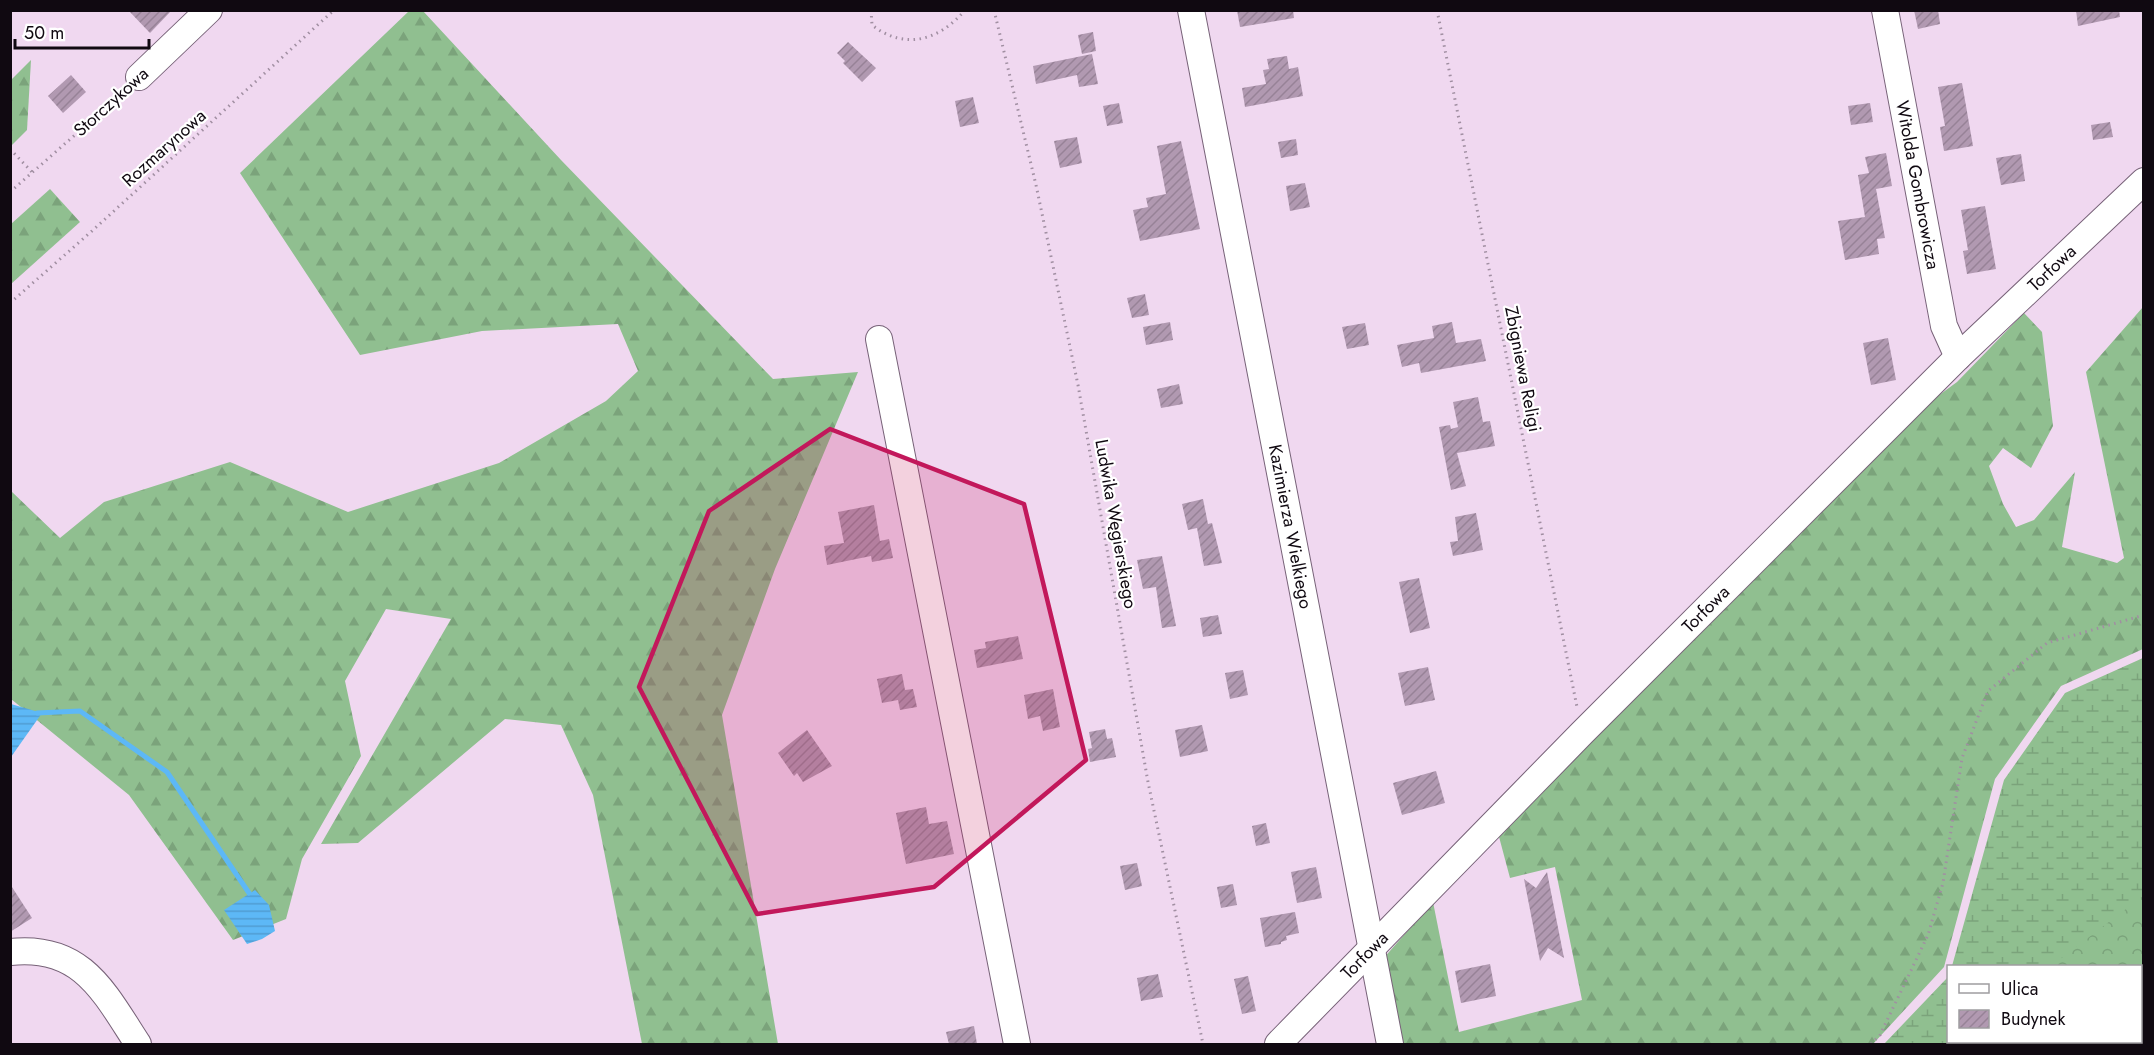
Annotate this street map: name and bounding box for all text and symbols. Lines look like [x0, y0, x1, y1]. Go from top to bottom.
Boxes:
scale bar [15, 12, 148, 50]
text: 50 m [24, 20, 64, 46]
street label: Storczykowa [68, 61, 154, 143]
street label: Witolda Gombrowicza [1889, 98, 1946, 272]
street label: Rozmarynowa [116, 103, 212, 193]
street label: Torfowa [2022, 239, 2082, 298]
street label: Zbigniewa Religi [1498, 304, 1548, 434]
street label: Ludwika Węgierskiego [1088, 437, 1144, 611]
street label: Kazimierza Wielkiego [1262, 442, 1319, 611]
street label: Torfowa [1676, 579, 1736, 639]
street label: Torfowa [1335, 925, 1394, 985]
legend [1947, 965, 2142, 1043]
text: Ulica [2001, 976, 2038, 1002]
text: Budynek [2001, 1006, 2065, 1032]

